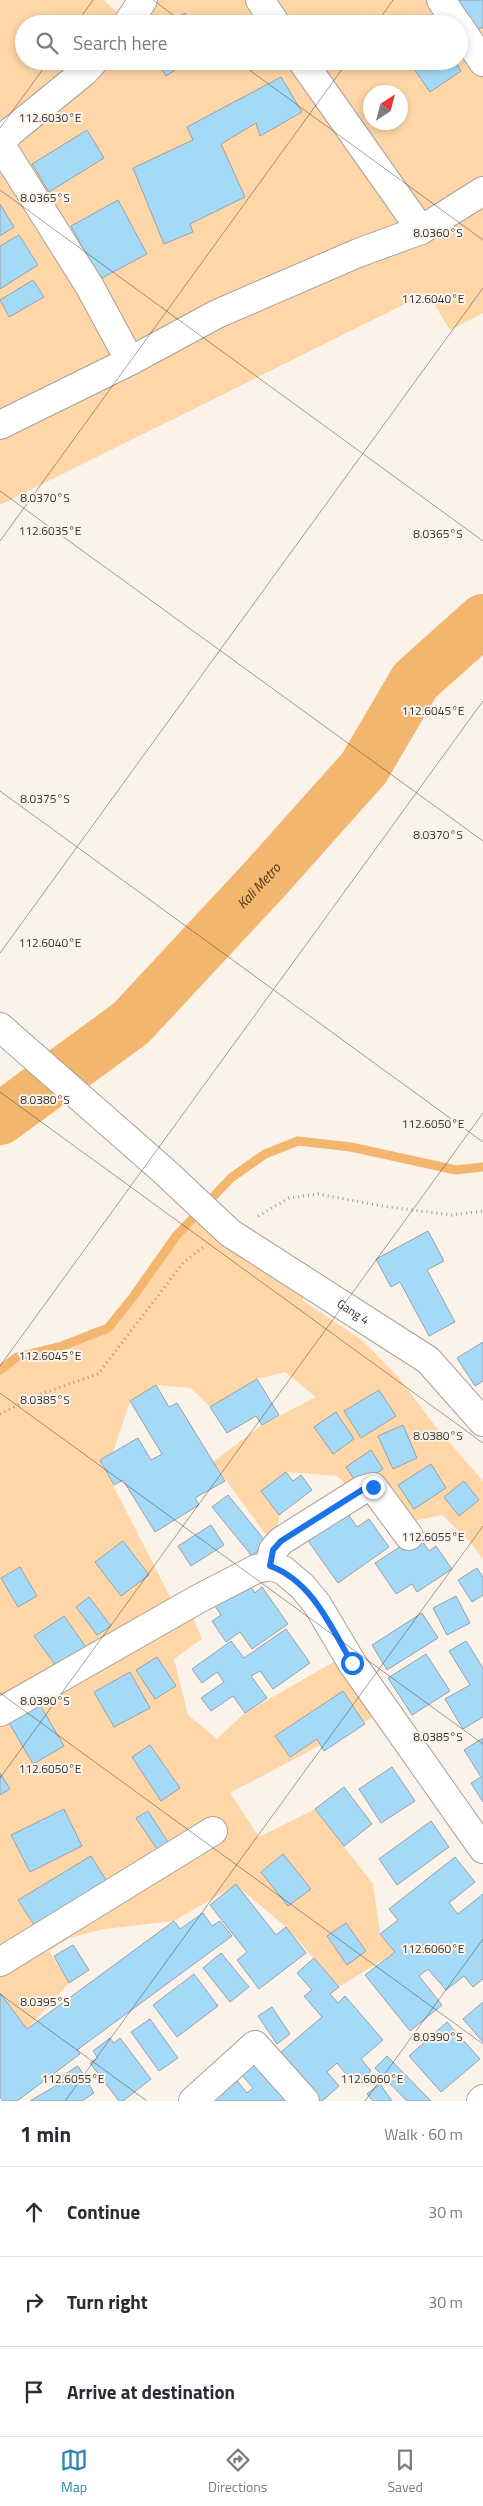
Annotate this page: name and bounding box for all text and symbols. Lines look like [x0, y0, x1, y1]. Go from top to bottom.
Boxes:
search box [15, 15, 468, 70]
text: Search here [73, 28, 167, 57]
icon: search [33, 29, 61, 57]
north arrow [363, 85, 408, 130]
text: 112.6030°E [19, 108, 82, 127]
text: 8.0365°S [20, 188, 70, 207]
text: 8.0360°S [413, 223, 463, 242]
text: 112.6040°E [402, 289, 465, 308]
text: 8.0370°S [20, 488, 70, 507]
text: 112.6035°E [19, 521, 82, 540]
text: 8.0365°S [413, 524, 463, 543]
text: 112.6045°E [402, 701, 465, 720]
text: 8.0375°S [20, 789, 70, 808]
text: 8.0370°S [413, 825, 463, 844]
water label: Kali Metro [232, 857, 286, 913]
text: 112.6040°E [19, 933, 82, 952]
text: 8.0380°S [20, 1090, 70, 1109]
text: 112.6050°E [402, 1114, 465, 1133]
street label: Gang 4 [333, 1294, 374, 1329]
text: 112.6045°E [19, 1346, 82, 1365]
text: 8.0385°S [20, 1390, 70, 1409]
text: 8.0380°S [413, 1426, 463, 1445]
route end [362, 1476, 385, 1499]
text: 112.6055°E [402, 1527, 465, 1546]
route start [341, 1652, 364, 1675]
text: 8.0390°S [20, 1691, 70, 1710]
text: 8.0385°S [413, 1727, 463, 1746]
text: 112.6050°E [19, 1759, 82, 1778]
text: 112.6060°E [402, 1939, 465, 1958]
text: 8.0395°S [20, 1992, 70, 2011]
text: 8.0390°S [413, 2027, 463, 2046]
text: 112.6055°E [42, 2069, 105, 2088]
text: 112.6060°E [341, 2069, 404, 2088]
text: 1 min [20, 2118, 71, 2150]
text: Walk · 60 m [384, 2122, 463, 2146]
text: Continue [67, 2197, 140, 2226]
icon: ahead [20, 2198, 48, 2226]
text: 30 m [428, 2200, 463, 2224]
text: Turn right [67, 2287, 148, 2316]
icon: right [20, 2288, 48, 2316]
text: 30 m [428, 2290, 463, 2314]
text: Arrive at destination [67, 2377, 235, 2406]
icon: arrive [20, 2378, 48, 2406]
tab: Map [60, 2446, 88, 2497]
tab: Directions [208, 2446, 267, 2497]
tab: Saved [387, 2446, 423, 2497]

